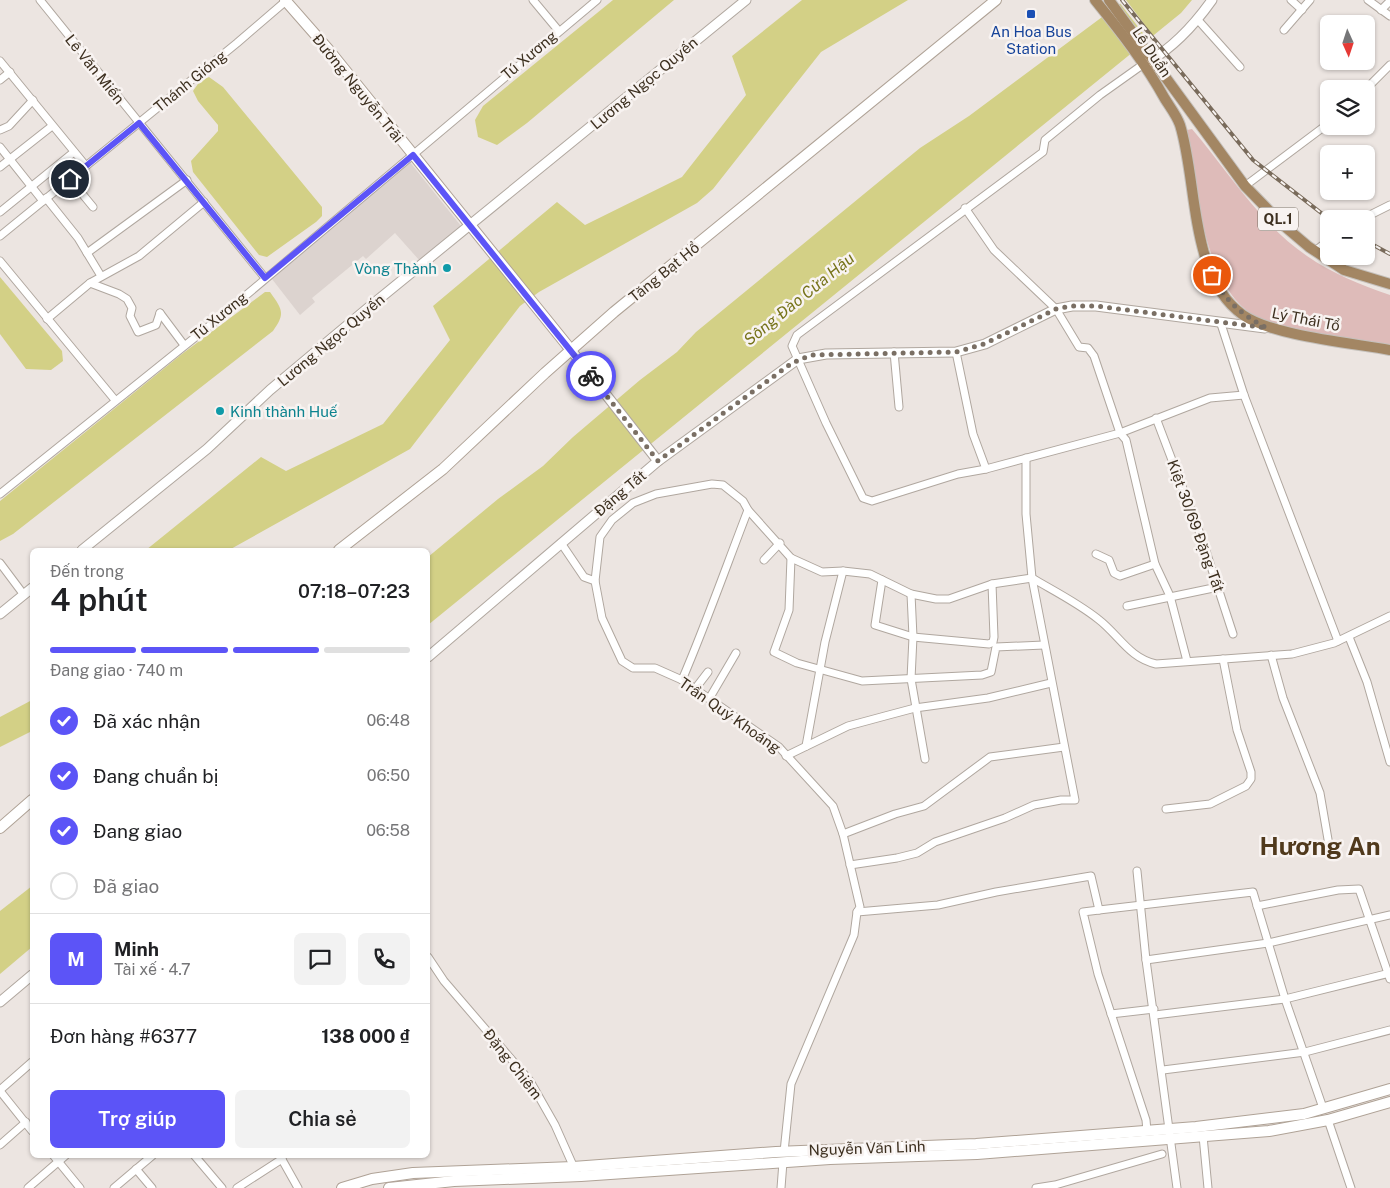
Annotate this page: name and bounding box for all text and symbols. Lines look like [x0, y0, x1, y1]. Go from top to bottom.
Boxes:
marker: An Hoa Bus Station [1025, 8, 1037, 20]
north arrow [1320, 15, 1375, 70]
map controls [1320, 15, 1375, 265]
place label: An Hoa Bus Station [990, 23, 1072, 57]
street label: Lê Duẩn [1129, 24, 1175, 80]
street label: Tú Xương [498, 27, 560, 83]
street label: Đường Nguyễn Trãi [309, 30, 407, 146]
street label: Lê Văn Miến [62, 31, 128, 107]
street label: Lương Ngọc Quyến [587, 33, 701, 133]
street label: Thánh Gióng [150, 47, 230, 115]
button: layers [1320, 80, 1375, 135]
button: + [1320, 145, 1375, 200]
pin [49, 158, 91, 200]
icon: home [56, 165, 84, 193]
road number: QL.1 [1258, 208, 1298, 230]
button: − [1320, 210, 1375, 265]
street label: Tăng Bạt Hổ [625, 239, 703, 305]
water label: Sông Đào Cửa Hậu [740, 249, 858, 349]
pin [1191, 254, 1233, 296]
place label: Vòng Thành [354, 260, 437, 277]
icon: bag [1198, 261, 1226, 289]
marker: Vòng Thành [441, 262, 453, 274]
street label: Tú Xương [188, 288, 250, 344]
street label: Lương Ngọc Quyến [274, 290, 388, 390]
street label: Lý Thái Tổ [1270, 304, 1342, 334]
courier [566, 351, 616, 401]
icon: bike [577, 362, 605, 390]
place label: Kinh thành Huế [230, 403, 338, 420]
marker: Kinh thành Huế [214, 405, 226, 417]
street label: Kiệt 30/69 Đặng Tất [1164, 457, 1228, 595]
street label: Đặng Tất [591, 466, 649, 520]
text: Đến trong [50, 562, 124, 581]
text: 07:18–07:23 [298, 580, 410, 602]
text: 4 phút [50, 581, 148, 618]
text: Đang giao · 740 m [50, 661, 183, 680]
street label: Trần Quý Khoáng [676, 674, 784, 756]
icon: check [50, 707, 78, 735]
text: Đã xác nhận [93, 710, 201, 732]
text: 06:48 [366, 711, 410, 730]
icon: check [50, 762, 78, 790]
text: Đang chuẩn bị [93, 765, 218, 787]
text: 06:50 [367, 766, 410, 785]
icon: check [50, 817, 78, 845]
text: Đang giao [93, 820, 182, 842]
text: 06:58 [366, 821, 410, 840]
district label: Hương An [1259, 831, 1381, 861]
text: Đã giao [93, 875, 159, 897]
button: chat [294, 933, 346, 985]
button: phone [358, 933, 410, 985]
text: Minh [114, 938, 159, 960]
text: M [67, 948, 85, 970]
text: Tài xế · 4.7 [114, 960, 191, 979]
text: Đơn hàng #6377 [50, 1025, 197, 1047]
text: 138 000 ₫ [321, 1025, 410, 1047]
street label: Đặng Chiêm [480, 1025, 546, 1103]
button: Trợ giúp [50, 1090, 225, 1148]
button: Chia sẻ [235, 1090, 410, 1148]
street label: Nguyễn Văn Linh [808, 1137, 926, 1159]

